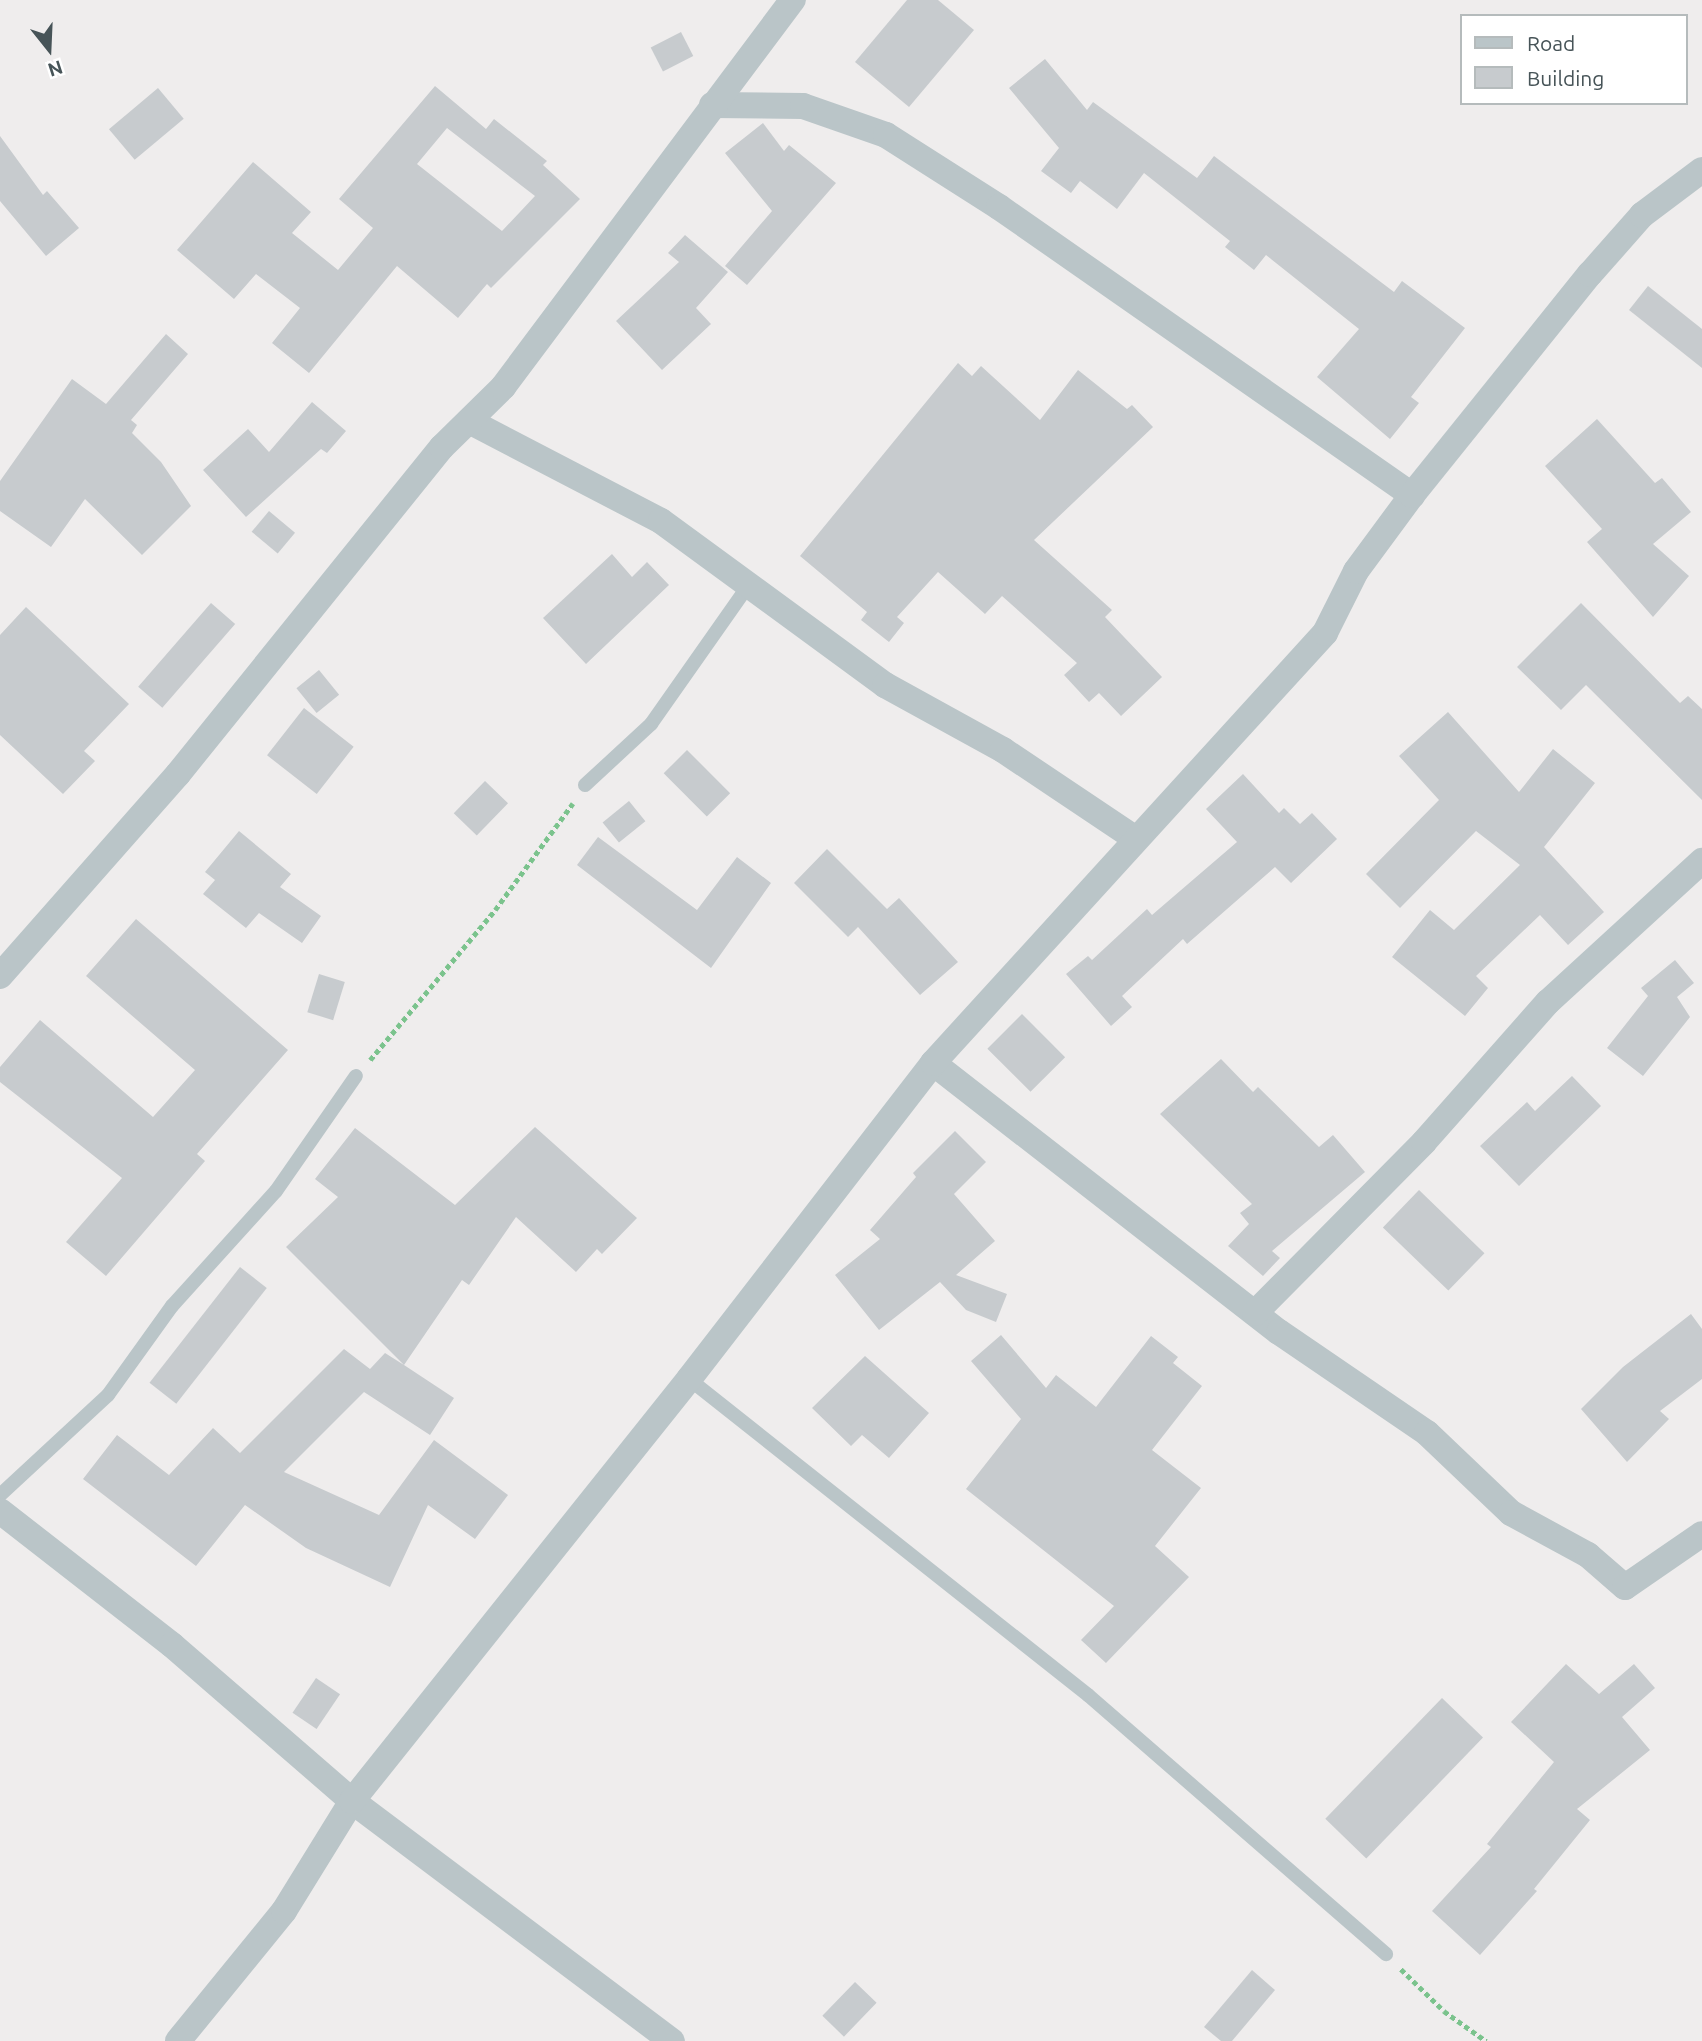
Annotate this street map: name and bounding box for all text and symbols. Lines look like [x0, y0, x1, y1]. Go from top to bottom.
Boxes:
north arrow [14, 14, 84, 84]
legend [1460, 14, 1688, 105]
text: Road [1527, 31, 1575, 55]
text: N [45, 56, 66, 82]
text: Building [1527, 66, 1604, 90]

